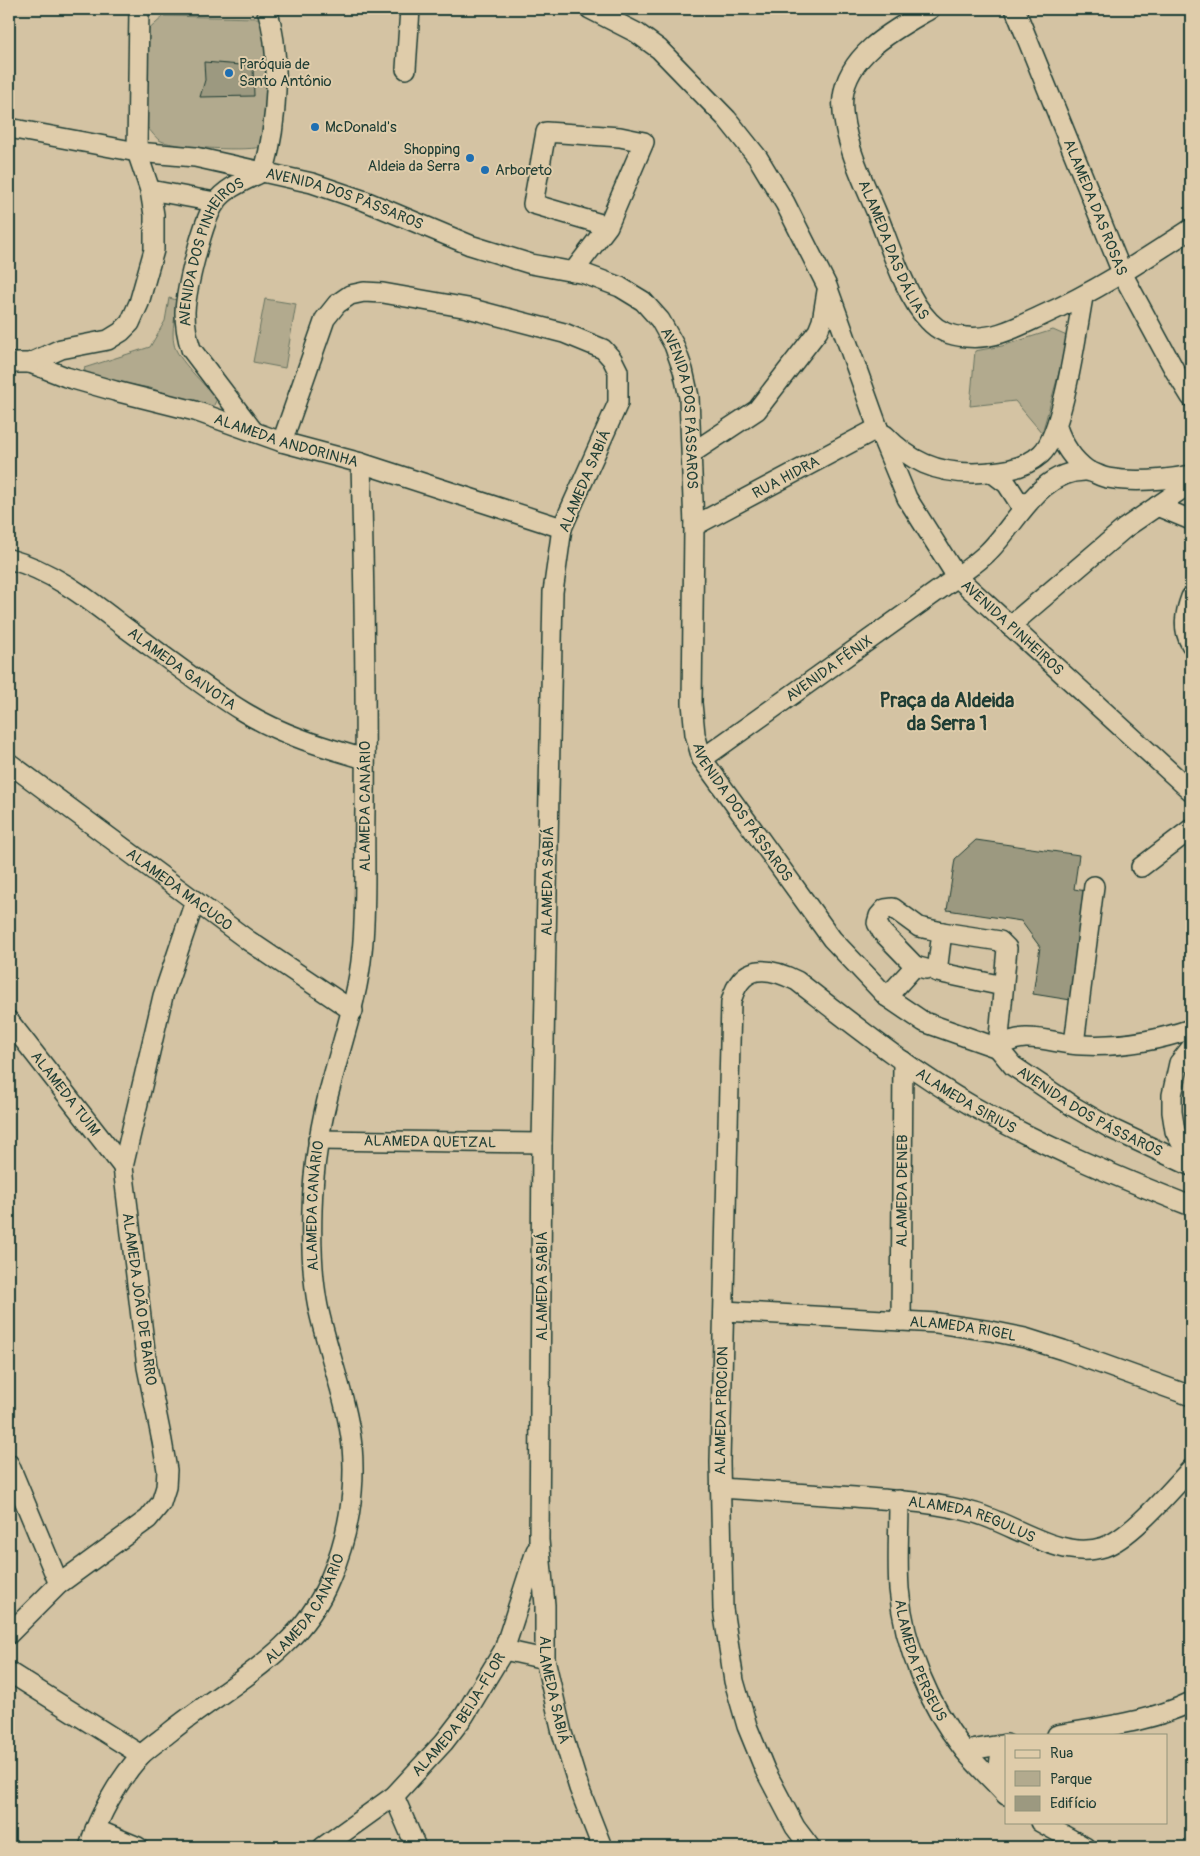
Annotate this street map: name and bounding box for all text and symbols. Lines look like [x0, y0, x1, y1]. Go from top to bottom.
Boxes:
place label: Paróquia de Santo Antônio [239, 55, 332, 91]
marker: Paróquia de Santo Antônio [223, 67, 235, 79]
place label: McDonald's [325, 118, 397, 137]
marker: McDonald's [309, 121, 321, 133]
street label: ALAMEDA DAS ROSAS [1059, 136, 1132, 278]
place label: Shopping Aldeia da Serra [367, 140, 460, 176]
marker: Shopping Aldeia da Serra [464, 152, 476, 164]
place label: Arboreto [495, 161, 552, 180]
street label: AVENIDA DOS PÁSSAROS [264, 164, 426, 234]
marker: Arboreto [479, 164, 491, 176]
street label: AVENIDA DOS PINHEIROS [175, 173, 247, 328]
street label: ALAMEDA DAS DÁLIAS [854, 177, 933, 324]
street label: AVENIDA DOS PÁSSAROS [656, 324, 702, 489]
street label: ALAMEDA ANDORINHA [211, 409, 361, 471]
street label: ALAMEDA SABIÁ [555, 427, 615, 535]
street label: RUA HIDRA [749, 451, 823, 503]
street label: AVENIDA PINHEIROS [957, 576, 1068, 679]
street label: ALAMEDA GAIVOTA [124, 623, 240, 714]
street label: AVENIDA FÊNIX [782, 631, 876, 706]
district label: Praça da Aldeida da Serra 1 [880, 688, 1014, 736]
street label: ALAMEDA CANÁRIO [355, 741, 375, 872]
street label: AVENIDA DOS PÁSSAROS [688, 741, 797, 885]
street label: ALAMEDA SABIÁ [538, 826, 558, 936]
street label: ALAMEDA MACUCO [123, 844, 236, 935]
street label: ALAMEDA TUIM [27, 1047, 105, 1140]
street label: AVENIDA DOS PÁSSAROS [1014, 1062, 1166, 1161]
street label: ALAMEDA SIRIUS [912, 1064, 1020, 1138]
street label: ALAMEDA QUETZAL [364, 1131, 496, 1152]
street label: ALAMEDA DENEB [892, 1134, 912, 1248]
street label: ALAMEDA CANÁRIO [302, 1139, 328, 1272]
street label: ALAMEDA JOÃO DE BARRO [117, 1211, 161, 1387]
street label: ALAMEDA SABIÁ [533, 1231, 552, 1341]
street label: ALAMEDA RIGEL [909, 1312, 1019, 1346]
street label: ALAMEDA PROCION [710, 1346, 732, 1475]
street label: ALAMEDA REGULUS [907, 1492, 1038, 1547]
street label: ALAMEDA CANÁRIO [261, 1551, 348, 1668]
street label: ALAMEDA PERSEUS [891, 1598, 951, 1725]
street label: ALAMEDA SABIÁ [536, 1636, 574, 1746]
street label: ALAMEDA BEIJA-FLOR [408, 1649, 510, 1780]
legend [1005, 1734, 1168, 1824]
text: Rua [1050, 1744, 1073, 1763]
text: Parque [1050, 1770, 1093, 1789]
text: Edifício [1050, 1794, 1096, 1813]

